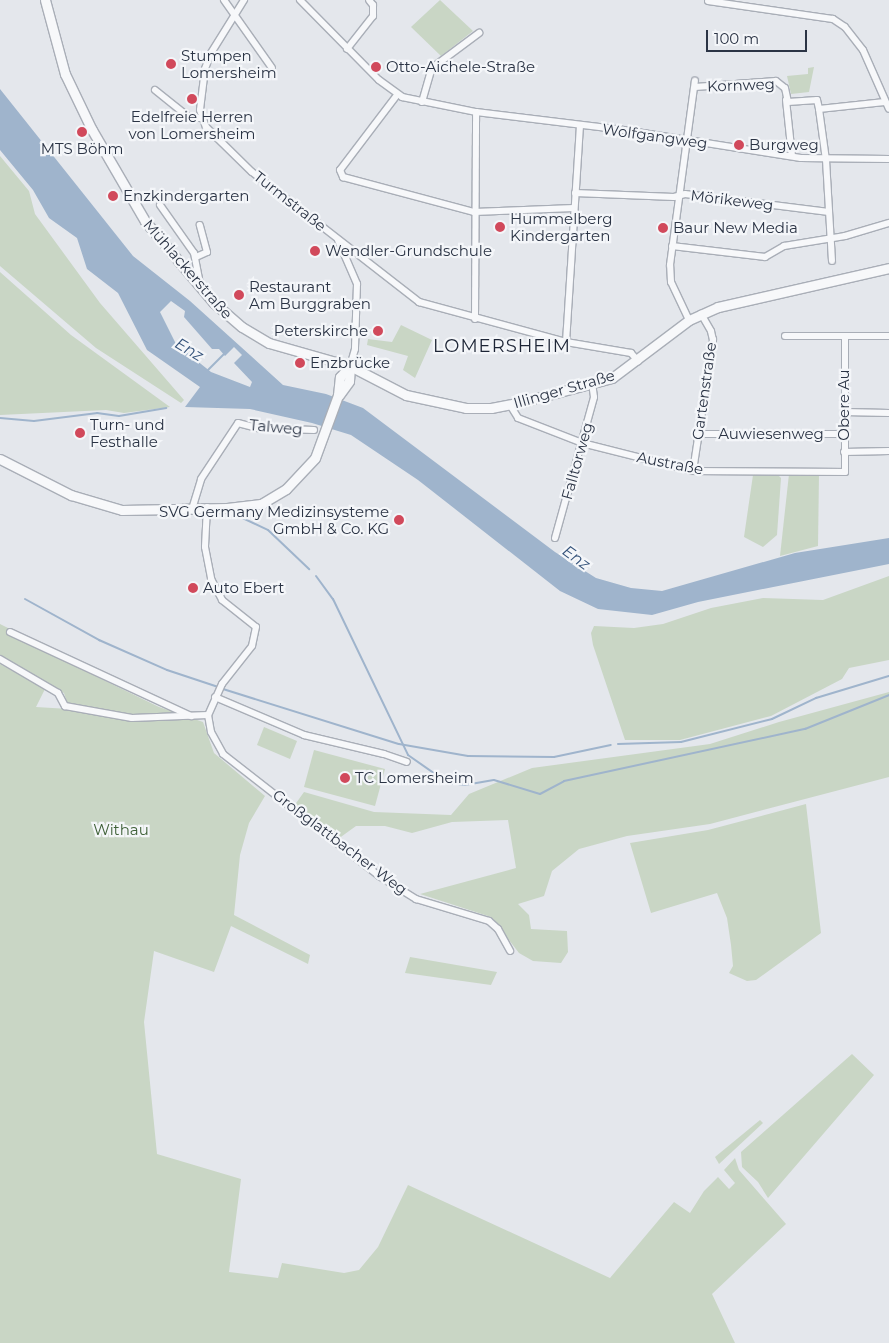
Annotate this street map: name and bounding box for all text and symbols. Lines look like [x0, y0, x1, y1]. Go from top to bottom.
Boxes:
scale bar [709, 20, 810, 52]
text: 100 m [714, 29, 759, 48]
place label: Stumpen Lomersheim [181, 46, 277, 81]
marker: Stumpen Lomersheim [165, 58, 177, 70]
place label: Otto-Aichele-Straße [386, 58, 535, 76]
marker: Otto-Aichele-Straße [370, 61, 382, 73]
street label: Kornweg [707, 75, 775, 95]
marker: Edelfreie Herren von Lomersheim [186, 93, 198, 105]
place label: Edelfreie Herren von Lomersheim [129, 107, 255, 142]
street label: Wolfgangweg [601, 120, 709, 152]
marker: MTS Böhm [76, 126, 88, 138]
place label: Burgweg [749, 136, 819, 154]
marker: Burgweg [733, 139, 745, 151]
place label: MTS Böhm [41, 140, 123, 158]
street label: Turmstraße [250, 167, 330, 235]
street label: Mörikeweg [689, 186, 775, 214]
place label: Enzkindergarten [123, 187, 249, 205]
marker: Enzkindergarten [107, 190, 119, 202]
place label: Hummelberg Kindergarten [510, 209, 613, 244]
street label: Mühlackerstraße [140, 215, 236, 323]
place label: Baur New Media [673, 219, 798, 237]
marker: Hummelberg Kindergarten [494, 221, 506, 233]
marker: Baur New Media [657, 222, 669, 234]
place label: Wendler-Grundschule [325, 242, 492, 260]
marker: Wendler-Grundschule [309, 245, 321, 257]
place label: Restaurant Am Burggraben [249, 277, 371, 312]
marker: Restaurant Am Burggraben [233, 289, 245, 301]
place label: Peterskirche [274, 322, 368, 340]
marker: Peterskirche [372, 325, 384, 337]
water label: Enz [171, 334, 207, 366]
district label: LOMERSHEIM [432, 335, 572, 357]
street label: Gartenstraße [688, 341, 720, 441]
place label: Enzbrücke [310, 354, 390, 372]
marker: Enzbrücke [294, 357, 306, 369]
street label: Illinger Straße [511, 366, 617, 412]
street label: Obere Au [835, 369, 853, 441]
place label: Turn- und Festhalle [90, 415, 165, 450]
street label: Talweg [249, 416, 303, 438]
street label: Falltorweg [557, 420, 597, 502]
street label: Auwiesenweg [718, 425, 824, 443]
marker: Turn- und Festhalle [74, 427, 86, 439]
street label: Austraße [635, 448, 705, 478]
place label: SVG Germany Medizinsysteme GmbH & Co. KG [159, 502, 389, 537]
marker: SVG Germany Medizinsysteme GmbH & Co. KG [393, 514, 405, 526]
water label: Enz [558, 542, 594, 574]
place label: Auto Ebert [203, 579, 284, 597]
marker: Auto Ebert [187, 582, 199, 594]
place label: TC Lomersheim [355, 769, 474, 787]
marker: TC Lomersheim [339, 772, 351, 784]
street label: Großglattbacher Weg [269, 786, 411, 898]
park label: Withau [93, 821, 149, 839]

